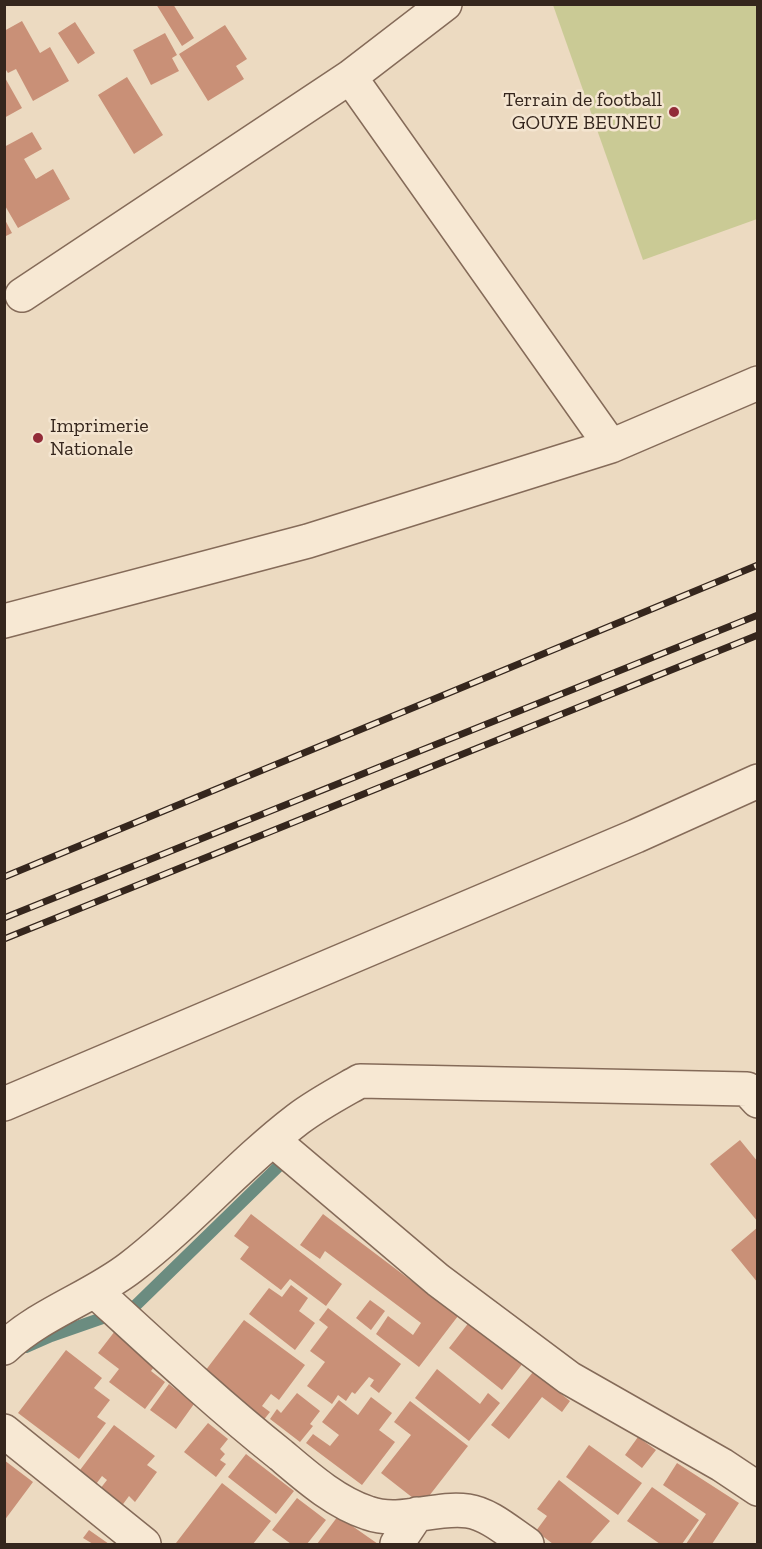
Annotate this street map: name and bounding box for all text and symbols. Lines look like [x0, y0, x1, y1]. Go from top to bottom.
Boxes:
place label: Terrain de football GOUYE BEUNEU [503, 88, 662, 135]
marker: Terrain de football GOUYE BEUNEU [667, 105, 681, 119]
place label: Imprimerie Nationale [50, 414, 149, 461]
marker: Imprimerie Nationale [31, 431, 45, 445]

